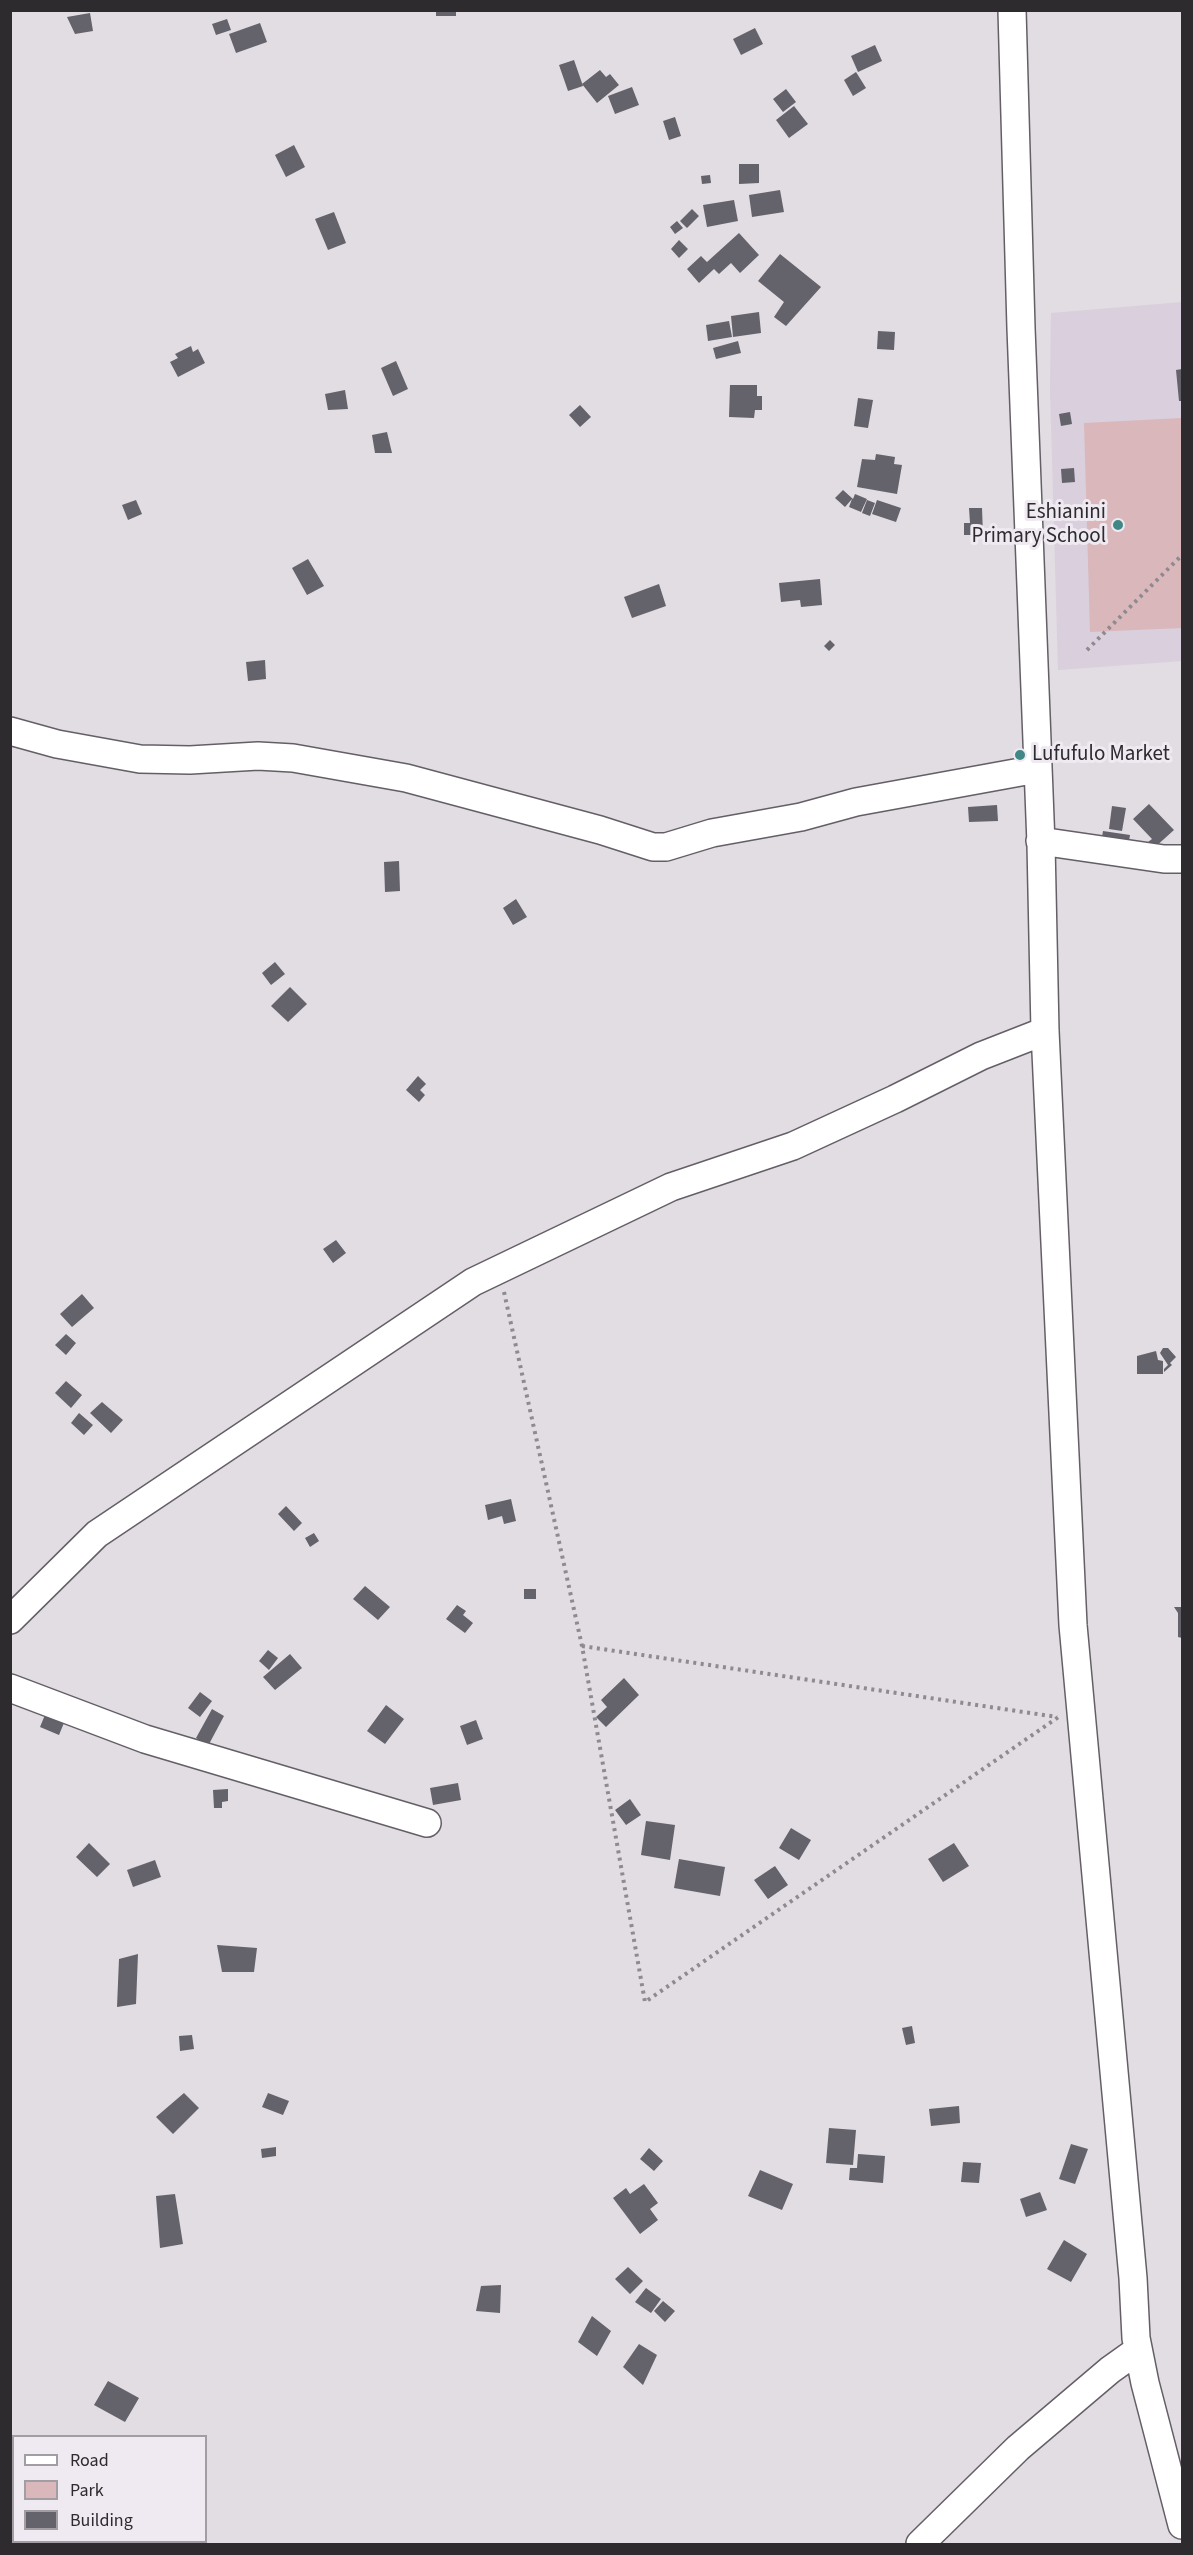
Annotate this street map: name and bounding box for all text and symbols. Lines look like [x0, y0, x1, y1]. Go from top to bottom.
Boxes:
place label: Eshianini Primary School [972, 500, 1106, 550]
marker: Eshianini Primary School [1111, 518, 1125, 532]
place label: Lufufulo Market [1032, 742, 1170, 768]
marker: Lufufulo Market [1013, 748, 1027, 762]
legend [12, 2435, 207, 2543]
text: Road [70, 2448, 109, 2473]
text: Park [70, 2478, 104, 2503]
text: Building [70, 2508, 133, 2533]

